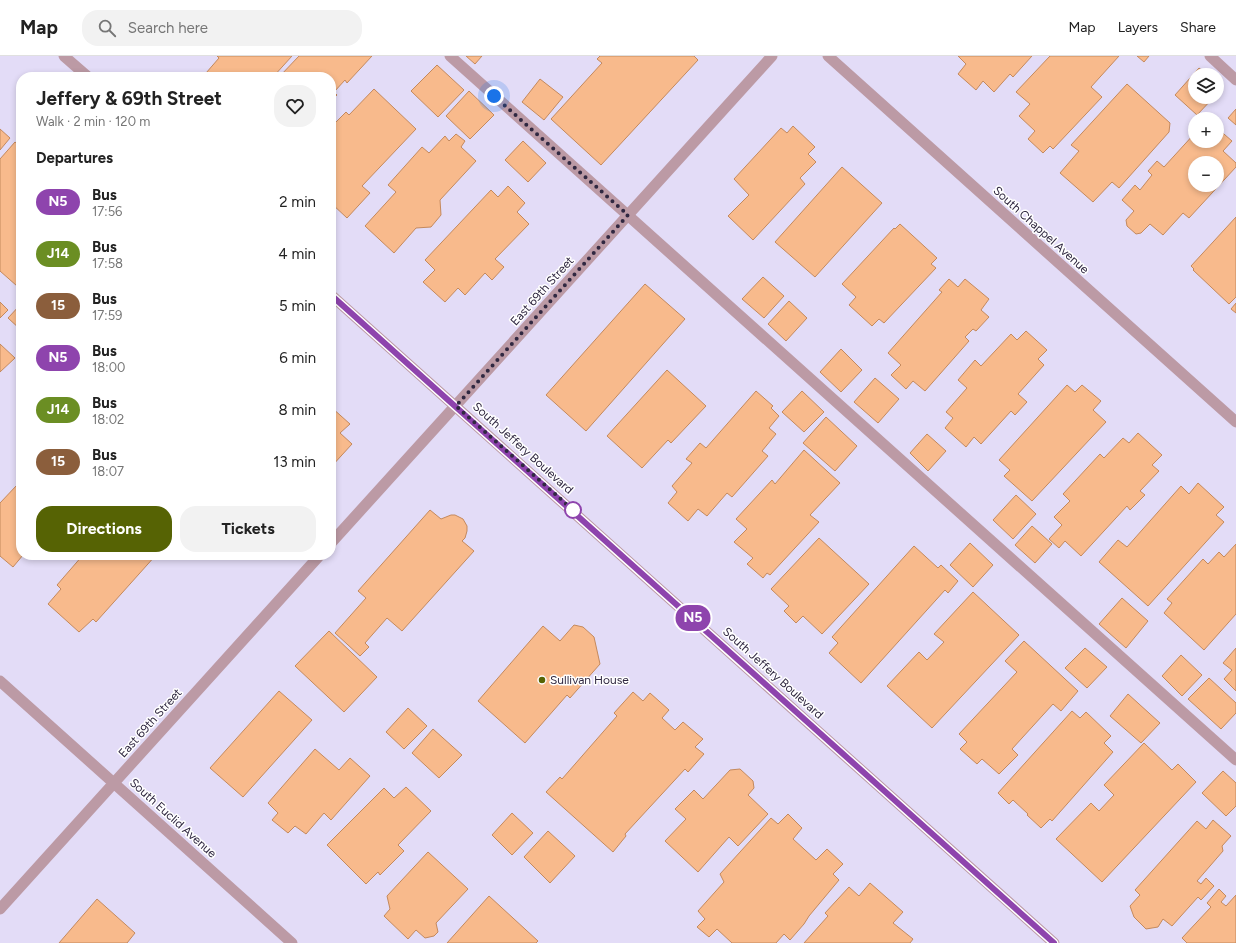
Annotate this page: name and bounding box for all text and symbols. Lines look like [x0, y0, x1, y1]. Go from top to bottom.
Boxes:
search box [82, 10, 362, 46]
text: Map [20, 16, 58, 39]
icon: search [96, 17, 118, 39]
text: Search here [128, 19, 208, 37]
text: Map [1068, 19, 1096, 36]
text: Layers [1118, 19, 1158, 36]
text: Share [1180, 19, 1216, 36]
map controls [1188, 68, 1224, 192]
button: layers [1188, 68, 1224, 104]
button: heart [274, 85, 316, 127]
your location [484, 86, 504, 106]
text: Jeffery & 69th Street [36, 87, 222, 110]
button: + [1188, 112, 1224, 148]
text: Walk · 2 min · 120 m [36, 114, 150, 129]
text: Departures [36, 149, 113, 167]
button: − [1188, 156, 1224, 192]
street label: South Chappel Avenue [990, 183, 1092, 277]
text: Bus [92, 186, 117, 204]
text: N5 [49, 193, 67, 210]
text: 2 min [279, 193, 316, 211]
text: 17:56 [92, 204, 122, 219]
text: Bus [92, 238, 117, 256]
text: J14 [47, 245, 69, 262]
text: 4 min [278, 245, 316, 263]
street label: East 69th Street [507, 253, 577, 328]
text: 17:58 [92, 256, 123, 271]
text: Bus [92, 290, 117, 308]
text: 15 [51, 297, 65, 314]
text: 5 min [279, 297, 316, 315]
text: 17:59 [92, 308, 122, 323]
text: Bus [92, 342, 117, 360]
text: N5 [49, 349, 67, 366]
text: 6 min [279, 349, 316, 367]
text: 18:00 [92, 360, 125, 375]
text: Bus [92, 394, 117, 412]
street label: South Jeffery Boulevard [470, 399, 576, 497]
text: J14 [47, 401, 69, 418]
text: 8 min [278, 401, 316, 419]
text: 18:02 [92, 412, 124, 427]
text: Bus [92, 446, 117, 464]
text: 15 [51, 453, 65, 470]
text: 13 min [273, 453, 316, 471]
text: 18:07 [92, 464, 124, 479]
unlabelled marker [564, 501, 582, 519]
button: Directions [36, 506, 172, 552]
button: Tickets [180, 506, 316, 552]
line badge: N5 [675, 605, 711, 631]
text: N5 [684, 609, 702, 626]
street label: South Jeffery Boulevard [720, 624, 826, 722]
place label: Sullivan House [550, 673, 629, 687]
marker: Sullivan House [537, 675, 547, 685]
street label: East 69th Street [115, 685, 185, 760]
street label: South Euclid Avenue [127, 775, 219, 861]

